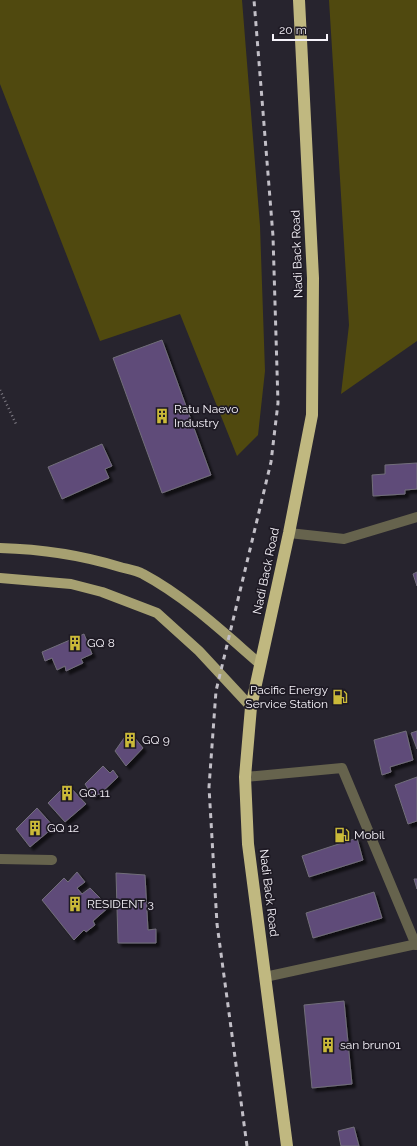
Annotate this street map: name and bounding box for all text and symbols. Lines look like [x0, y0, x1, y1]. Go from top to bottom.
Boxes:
scale bar [273, 16, 327, 42]
text: 20 m [279, 23, 307, 37]
street label: Nadi Back Road [288, 210, 306, 298]
place label: Ratu Naevo Industry [174, 402, 238, 430]
building icon: Ratu Naevo Industry [153, 407, 171, 425]
street label: Nadi Back Road [250, 526, 282, 616]
building icon: GQ 8 [66, 634, 84, 652]
place label: GQ 8 [87, 636, 115, 650]
place label: Pacific Energy Service Station [245, 683, 328, 711]
fuel station icon: Pacific Energy Service Station [331, 688, 349, 706]
building icon: GQ 9 [121, 731, 139, 749]
place label: GQ 9 [142, 733, 170, 747]
building icon: GQ 11 [58, 784, 76, 802]
place label: GQ 11 [79, 786, 110, 800]
building icon: GQ 12 [26, 819, 44, 837]
place label: GQ 12 [47, 821, 79, 835]
fuel station icon: Mobil [333, 826, 351, 844]
place label: Mobil [354, 828, 386, 842]
street label: Nadi Back Road [257, 848, 281, 938]
building icon: RESIDENT 3 [66, 895, 84, 913]
place label: RESIDENT 3 [87, 897, 154, 911]
building icon: san brun01 [319, 1036, 337, 1054]
place label: san brun01 [340, 1038, 401, 1052]

